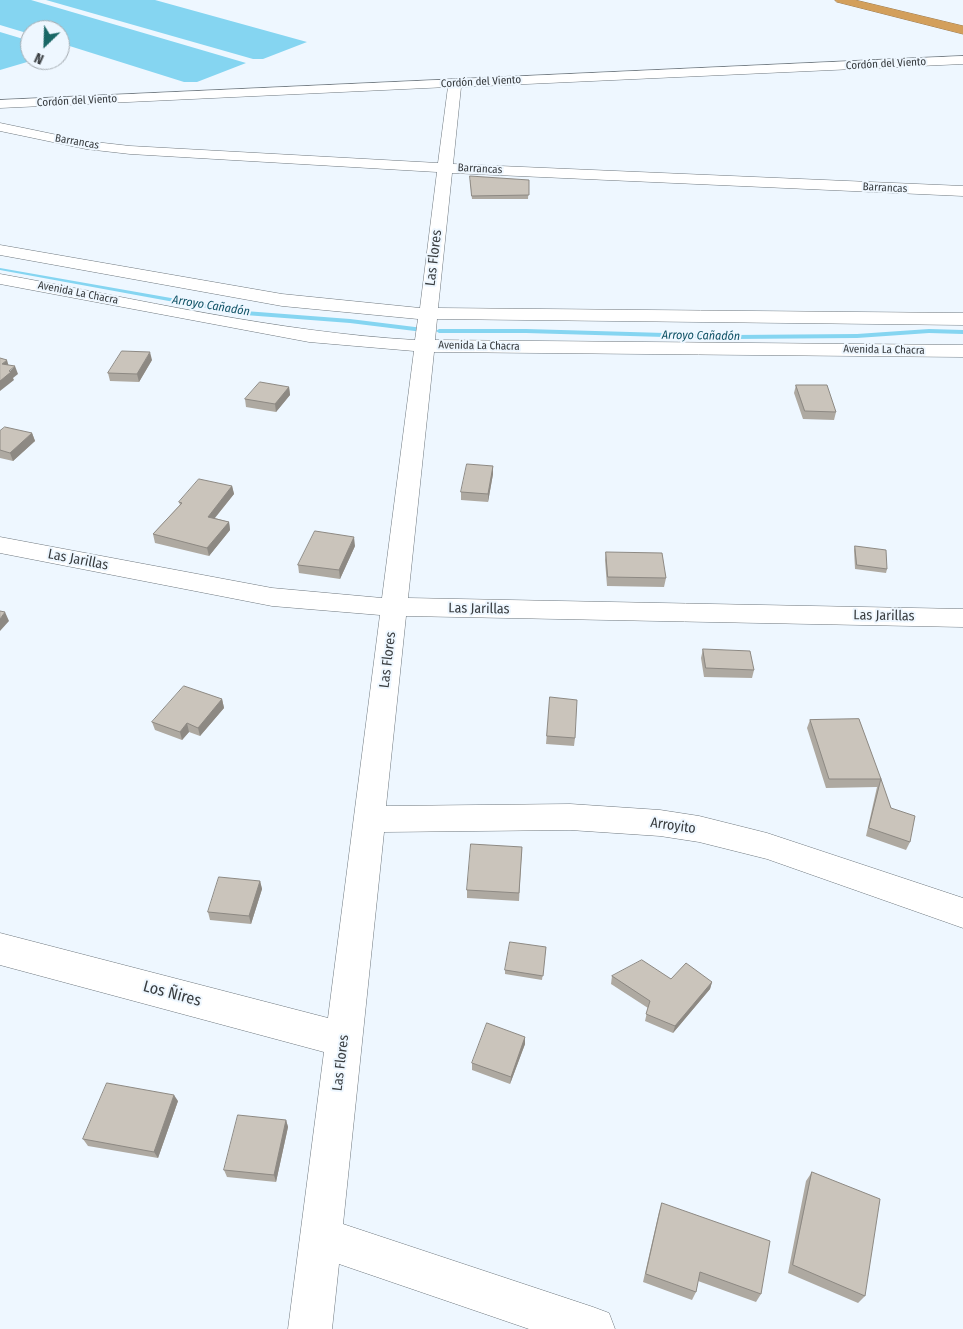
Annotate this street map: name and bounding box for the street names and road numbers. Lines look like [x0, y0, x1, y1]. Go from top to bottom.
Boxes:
street label: Cordón del Viento [846, 55, 926, 73]
street label: Cordón del Viento [441, 73, 521, 91]
street label: Cordón del Viento [37, 92, 117, 110]
street label: Barrancas [54, 132, 100, 152]
street label: Barrancas [457, 161, 503, 177]
street label: Barrancas [862, 180, 908, 196]
street label: Las Flores [422, 229, 446, 287]
street label: Avenida La Chacra [37, 279, 119, 307]
street label: Avenida La Chacra [438, 339, 520, 353]
street label: Avenida La Chacra [843, 343, 925, 357]
street label: Las Jarillas [46, 546, 110, 574]
street label: Las Jarillas [448, 600, 510, 618]
street label: Las Jarillas [853, 607, 915, 625]
street label: Las Flores [376, 631, 400, 689]
street label: Arroyito [649, 815, 697, 837]
street label: Los Ñires [141, 977, 203, 1011]
street label: Las Flores [329, 1034, 353, 1092]

